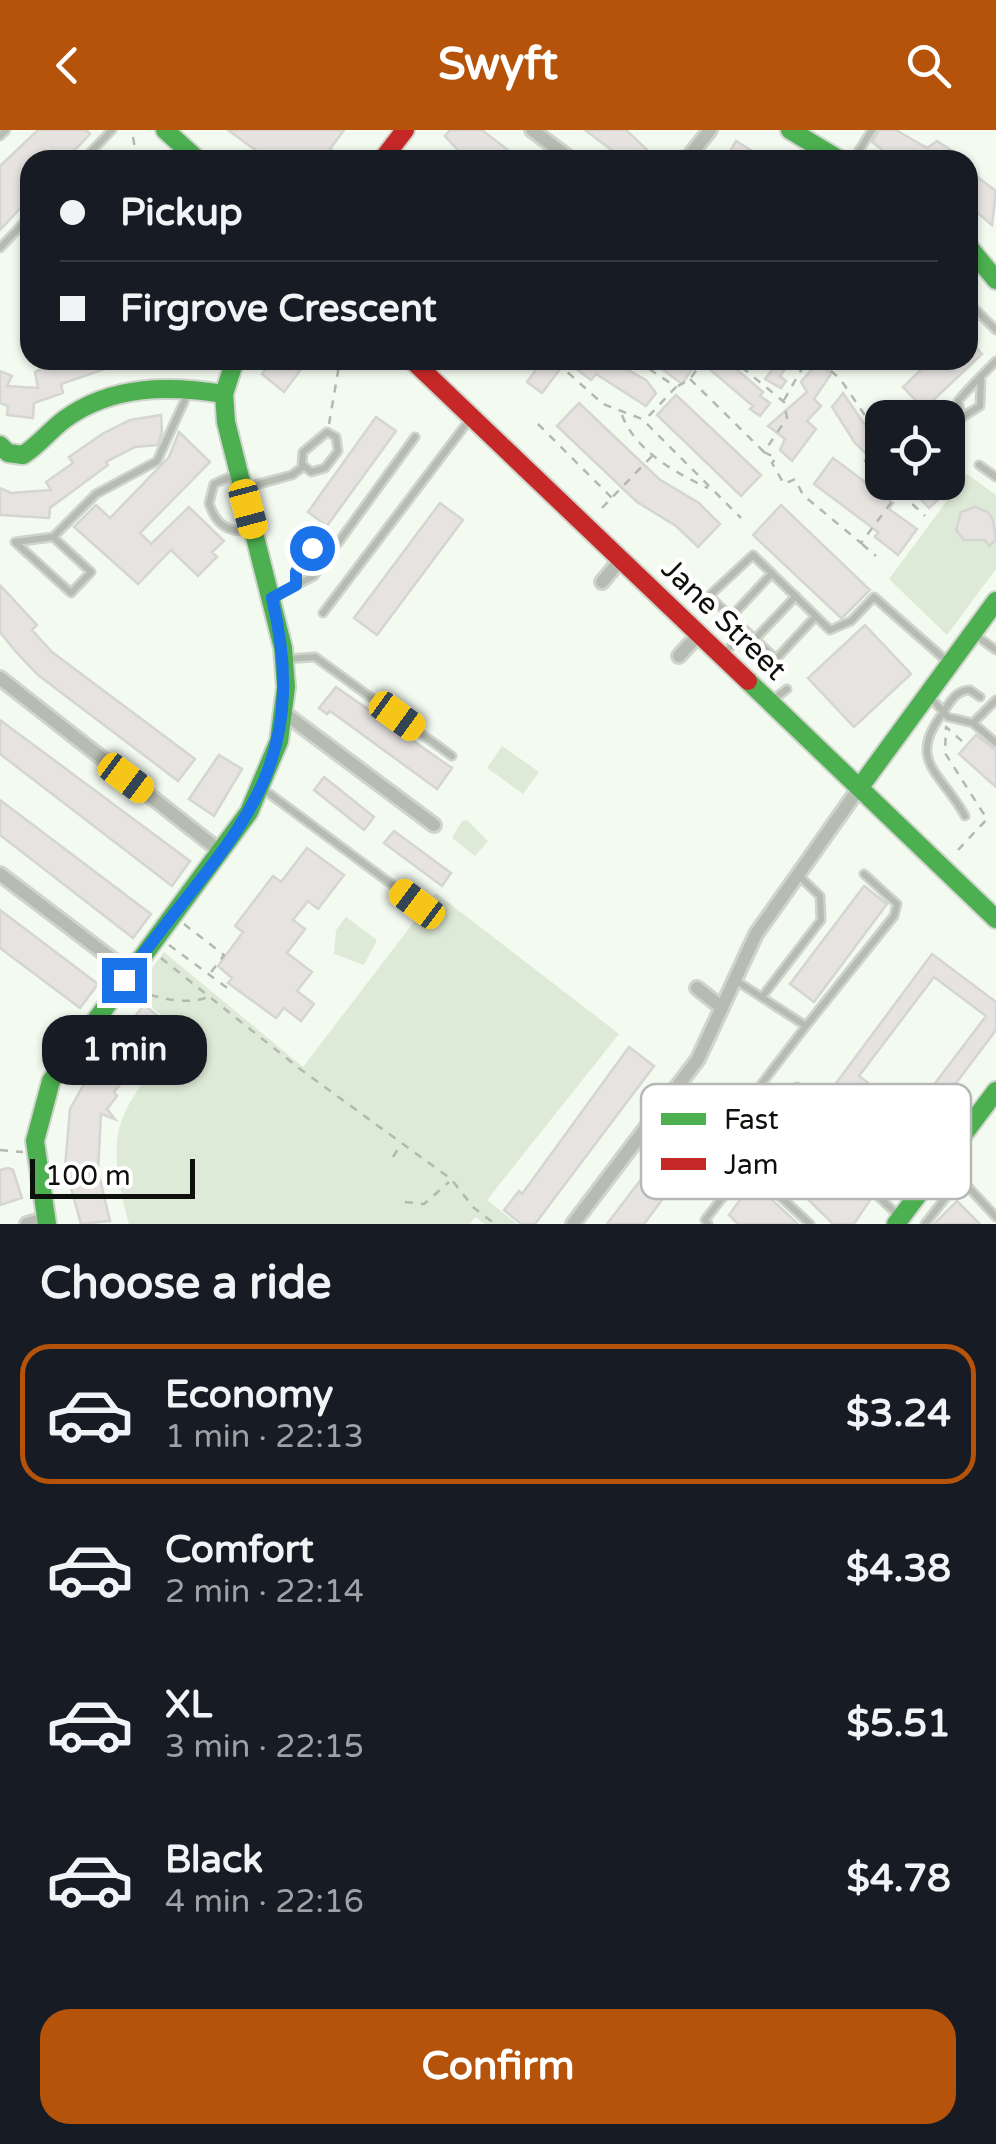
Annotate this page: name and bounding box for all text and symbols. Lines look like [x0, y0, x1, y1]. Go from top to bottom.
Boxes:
icon: back [40, 38, 95, 93]
text: Swyft [438, 38, 558, 92]
icon: search [901, 38, 956, 93]
text: Pickup [120, 190, 243, 236]
text: Firgrove Crescent [120, 286, 437, 332]
map controls [865, 400, 965, 500]
button: locate [865, 400, 965, 500]
car [226, 476, 270, 542]
route start [290, 526, 335, 571]
street label: Jane Street [653, 551, 794, 688]
car [364, 686, 430, 746]
car [93, 748, 159, 808]
car [384, 874, 450, 934]
route end [102, 958, 147, 1003]
callout: 1 min [42, 1015, 206, 1085]
text: 1 min [82, 1031, 167, 1069]
legend [641, 1084, 971, 1199]
text: Fast [724, 1103, 779, 1137]
text: Jam [724, 1148, 779, 1182]
scale bar [30, 1154, 195, 1198]
text: 100 m [45, 1159, 131, 1193]
text: Choose a ride [40, 1257, 331, 1311]
icon: car [45, 1369, 135, 1459]
text: Economy [165, 1372, 333, 1418]
text: $3.24 [846, 1391, 951, 1437]
text: 1 min · 22:13 [165, 1418, 364, 1456]
icon: car [45, 1524, 135, 1614]
text: Comfort [165, 1527, 314, 1573]
text: $4.38 [846, 1546, 951, 1592]
text: 2 min · 22:14 [165, 1573, 364, 1611]
icon: car [45, 1679, 135, 1769]
text: XL [165, 1682, 212, 1728]
text: $5.51 [846, 1701, 951, 1747]
text: 3 min · 22:15 [165, 1728, 364, 1766]
icon: car [45, 1834, 135, 1924]
text: Black [165, 1837, 263, 1883]
text: $4.78 [846, 1856, 951, 1902]
text: 4 min · 22:16 [165, 1883, 364, 1921]
button: Confirm [40, 2009, 956, 2124]

